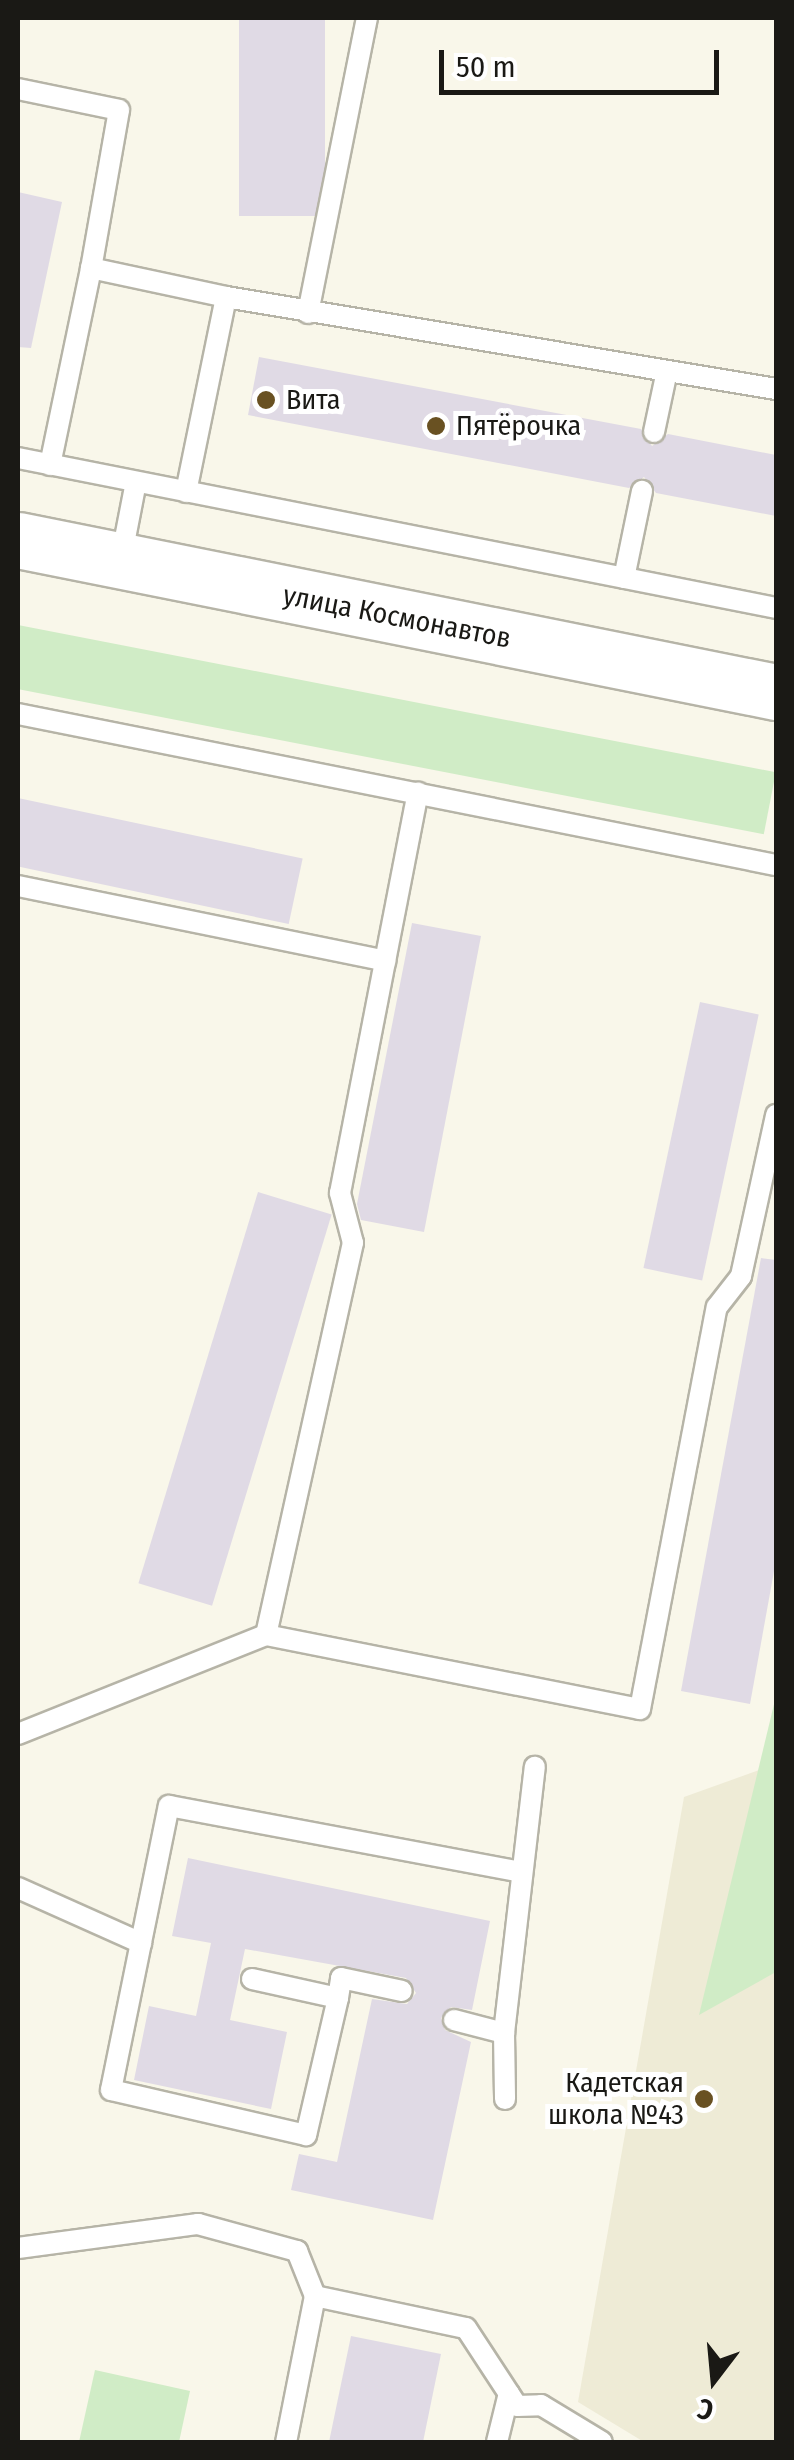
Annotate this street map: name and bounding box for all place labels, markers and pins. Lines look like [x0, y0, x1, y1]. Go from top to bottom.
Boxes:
place label: Вита [286, 383, 340, 417]
marker: Вита [255, 389, 277, 411]
place label: Пятёрочка [456, 409, 581, 443]
marker: Пятёрочка [425, 415, 447, 437]
place label: Кадетская школа №43 [548, 2066, 684, 2132]
marker: Кадетская школа №43 [693, 2088, 715, 2110]

